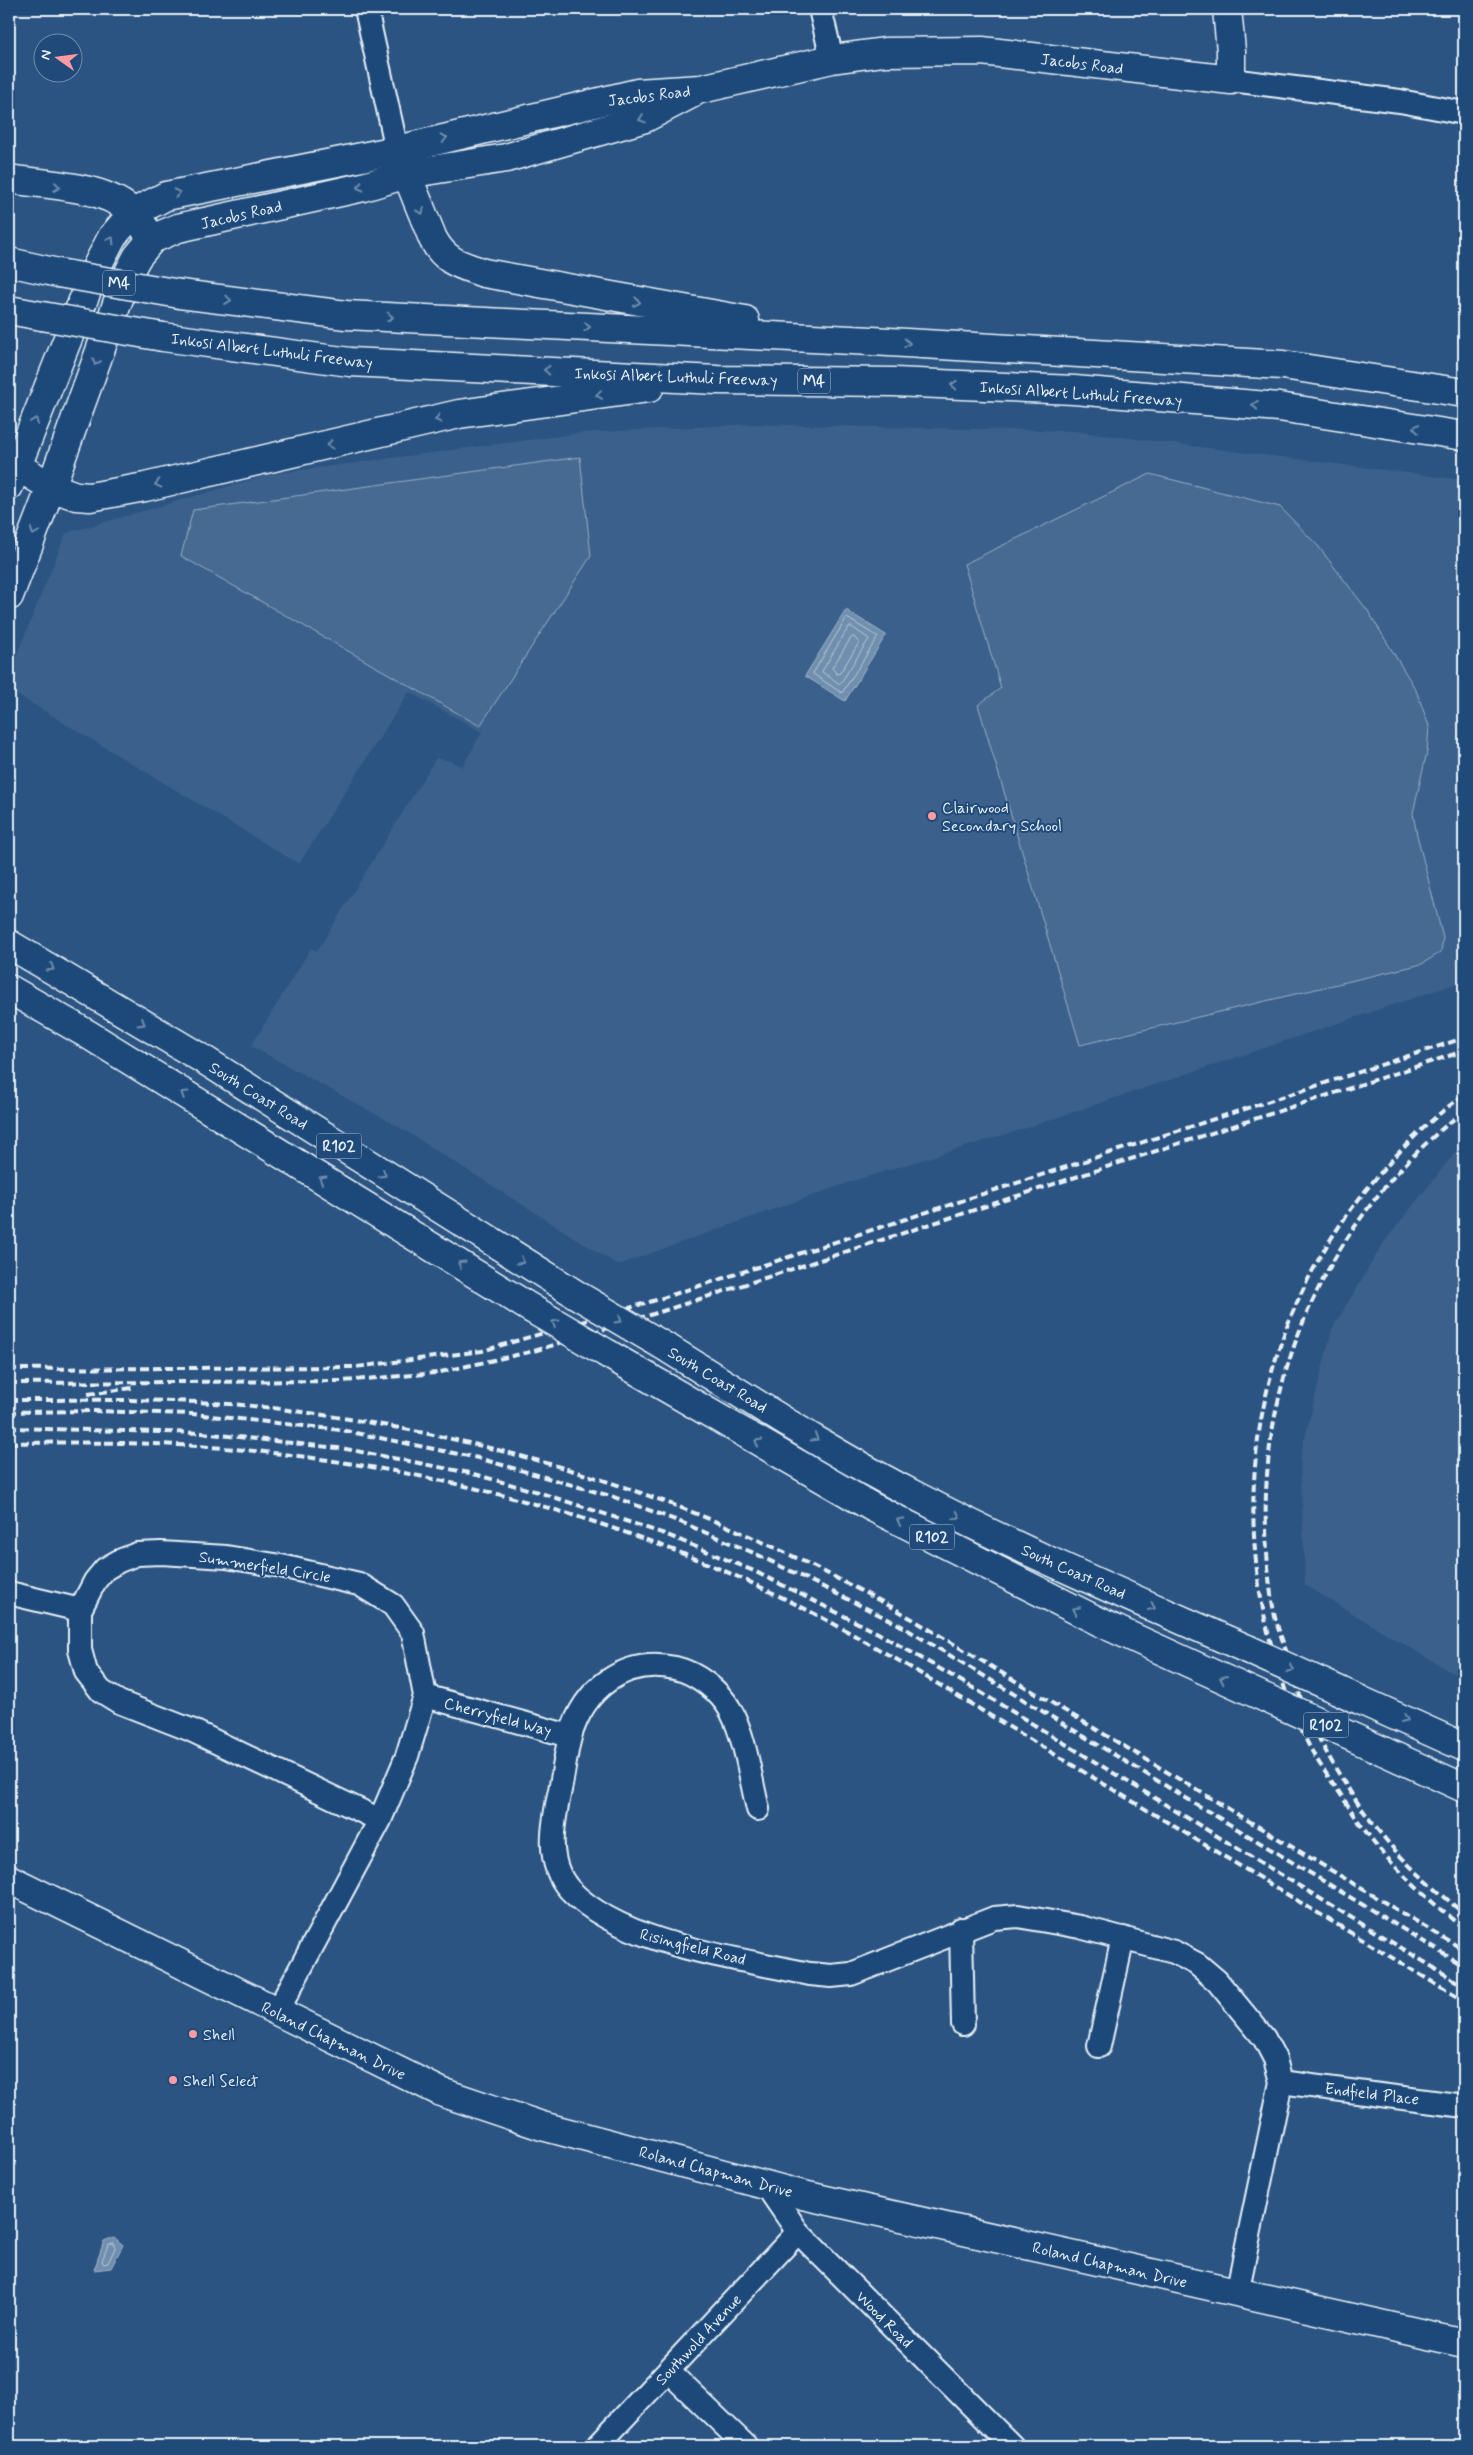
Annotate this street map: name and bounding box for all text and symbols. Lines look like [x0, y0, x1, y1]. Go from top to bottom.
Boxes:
north arrow [32, 32, 82, 82]
text: N [36, 48, 56, 62]
street label: Jacobs Road [1039, 49, 1124, 80]
street label: Jacobs Road [607, 81, 692, 112]
one-way arrow [638, 113, 647, 123]
one-way arrow [439, 134, 447, 144]
one-way arrow [53, 181, 61, 191]
one-way arrow [357, 182, 365, 192]
one-way arrow [173, 188, 182, 199]
street label: Jacobs Road [199, 196, 284, 235]
one-way arrow [415, 206, 426, 215]
one-way arrow [105, 236, 115, 245]
road number: M4 [103, 270, 135, 296]
one-way arrow [225, 294, 233, 305]
one-way arrow [633, 296, 642, 306]
one-way arrow [386, 312, 394, 322]
one-way arrow [583, 321, 591, 332]
street label: Inkosi Albert Luthuli Freeway [170, 329, 374, 374]
one-way arrow [903, 337, 911, 348]
one-way arrow [92, 357, 102, 366]
street label: Inkosi Albert Luthuli Freeway [574, 363, 778, 392]
one-way arrow [542, 365, 550, 376]
road number: M4 [798, 368, 830, 394]
street label: Inkosi Albert Luthuli Freeway [979, 377, 1183, 412]
one-way arrow [949, 380, 957, 390]
one-way arrow [594, 389, 602, 400]
one-way arrow [1251, 400, 1259, 411]
one-way arrow [434, 413, 443, 424]
one-way arrow [29, 417, 39, 426]
one-way arrow [1412, 423, 1421, 433]
one-way arrow [325, 439, 334, 450]
one-way arrow [153, 478, 162, 489]
one-way arrow [30, 528, 40, 536]
place label: Clairwood Secondary School [942, 798, 1062, 837]
marker: Clairwood Secondary School [926, 810, 938, 822]
one-way arrow [45, 962, 54, 972]
one-way arrow [136, 1016, 145, 1026]
street label: South Coast Road [205, 1058, 311, 1135]
one-way arrow [180, 1091, 189, 1101]
road number: R102 [316, 1134, 362, 1158]
one-way arrow [378, 1168, 387, 1177]
one-way arrow [319, 1176, 328, 1186]
one-way arrow [515, 1255, 524, 1265]
one-way arrow [457, 1261, 466, 1271]
one-way arrow [614, 1314, 623, 1324]
one-way arrow [551, 1319, 560, 1329]
street label: South Coast Road [664, 1342, 771, 1418]
one-way arrow [809, 1432, 818, 1442]
one-way arrow [754, 1439, 763, 1449]
one-way arrow [952, 1510, 961, 1521]
one-way arrow [896, 1517, 905, 1527]
road number: R102 [910, 1524, 954, 1550]
street label: South Coast Road [1018, 1540, 1129, 1605]
street label: Summerfield Circle [197, 1547, 332, 1588]
one-way arrow [1147, 1600, 1156, 1611]
one-way arrow [1072, 1606, 1081, 1616]
one-way arrow [1286, 1662, 1295, 1673]
one-way arrow [1219, 1674, 1228, 1685]
street label: Cherryfield Way [441, 1693, 554, 1742]
road number: R102 [1304, 1712, 1348, 1738]
one-way arrow [1400, 1713, 1409, 1724]
street label: Risingfield Road [638, 1924, 748, 1971]
street label: Roland Chapman Drive [258, 1997, 409, 2085]
place label: Shell [203, 2025, 235, 2046]
marker: Shell [187, 2028, 199, 2040]
place label: Shell Select [183, 2071, 259, 2092]
marker: Shell Select [167, 2074, 179, 2086]
street label: Endfield Place [1323, 2078, 1420, 2111]
street label: Roland Chapman Drive [636, 2142, 795, 2203]
street label: Roland Chapman Drive [1030, 2237, 1189, 2293]
street label: Wood Road [851, 2287, 917, 2353]
street label: Southwold Avenue [651, 2290, 747, 2390]

